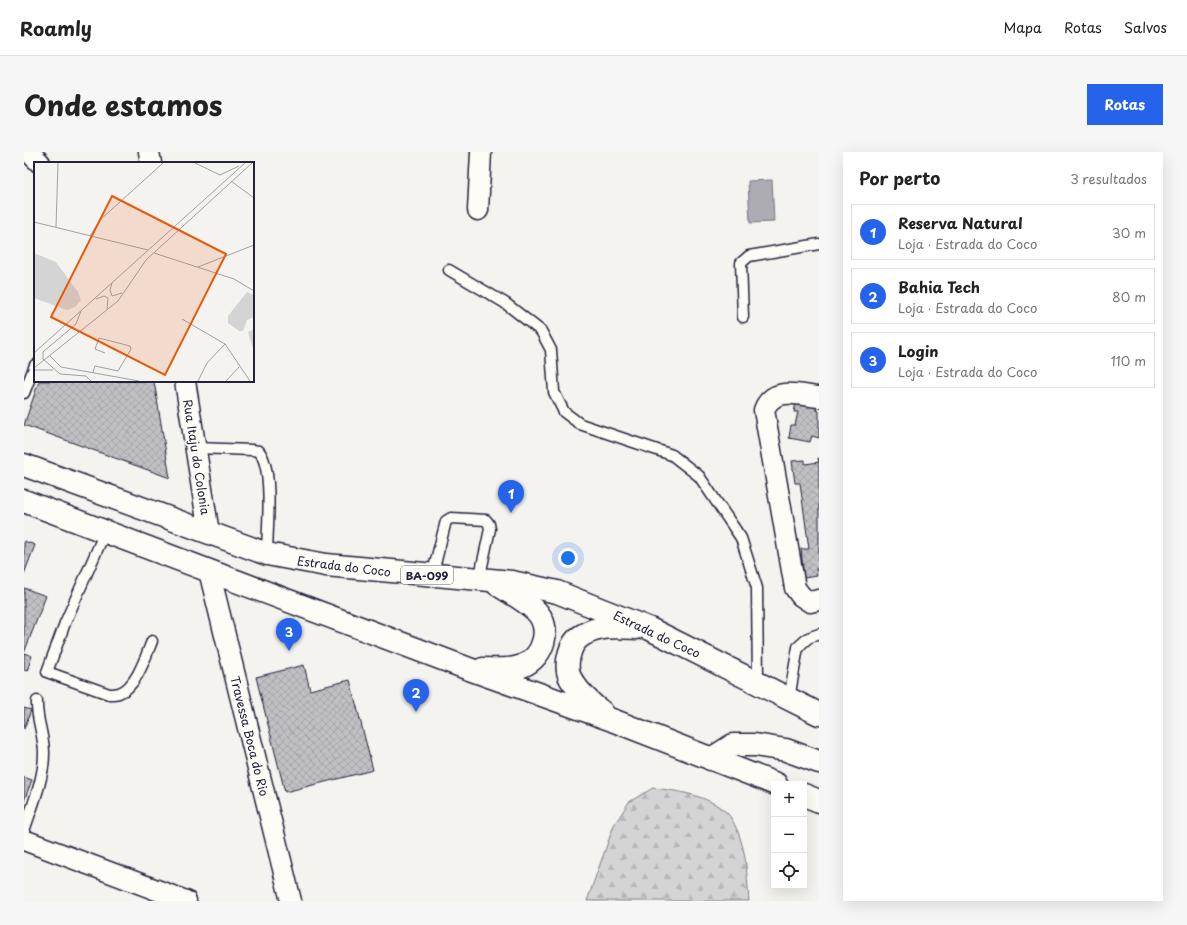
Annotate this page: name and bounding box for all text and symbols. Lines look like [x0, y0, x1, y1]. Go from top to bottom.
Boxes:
text: Roamly [20, 14, 92, 42]
text: Mapa [1003, 17, 1042, 38]
text: Rotas [1064, 17, 1102, 38]
text: Salvos [1124, 17, 1167, 38]
text: Onde estamos [24, 83, 223, 126]
button: Rotas [1087, 84, 1163, 125]
inset map [34, 162, 254, 382]
text: Por perto [859, 165, 940, 191]
text: 3 resultados [1070, 169, 1147, 188]
text: Reserva Natural [898, 211, 1023, 234]
text: 1 [870, 223, 876, 242]
text: 30 m [1112, 223, 1146, 242]
text: Loja · Estrada do Coco [898, 234, 1037, 253]
text: Bahia Tech [898, 275, 980, 298]
text: 2 [868, 287, 878, 306]
text: 80 m [1112, 287, 1146, 306]
text: Loja · Estrada do Coco [898, 298, 1037, 317]
text: Login [898, 339, 939, 362]
text: 3 [869, 351, 877, 370]
text: 110 m [1111, 351, 1146, 370]
text: Loja · Estrada do Coco [898, 362, 1037, 381]
street label: Rua Itaju do Colonia [179, 398, 215, 517]
pin: 1 [498, 480, 524, 513]
your location [558, 548, 578, 568]
street label: Estrada do Coco [296, 551, 392, 581]
road number: BA-099 [401, 566, 453, 584]
street label: Estrada do Coco [610, 606, 704, 662]
pin: 3 [276, 618, 302, 651]
street label: Travessa Boca do Rio [226, 674, 274, 798]
pin: 2 [403, 679, 429, 712]
map controls [771, 781, 807, 889]
button: + [771, 781, 807, 817]
button: − [771, 817, 807, 853]
button: locate [771, 853, 807, 889]

